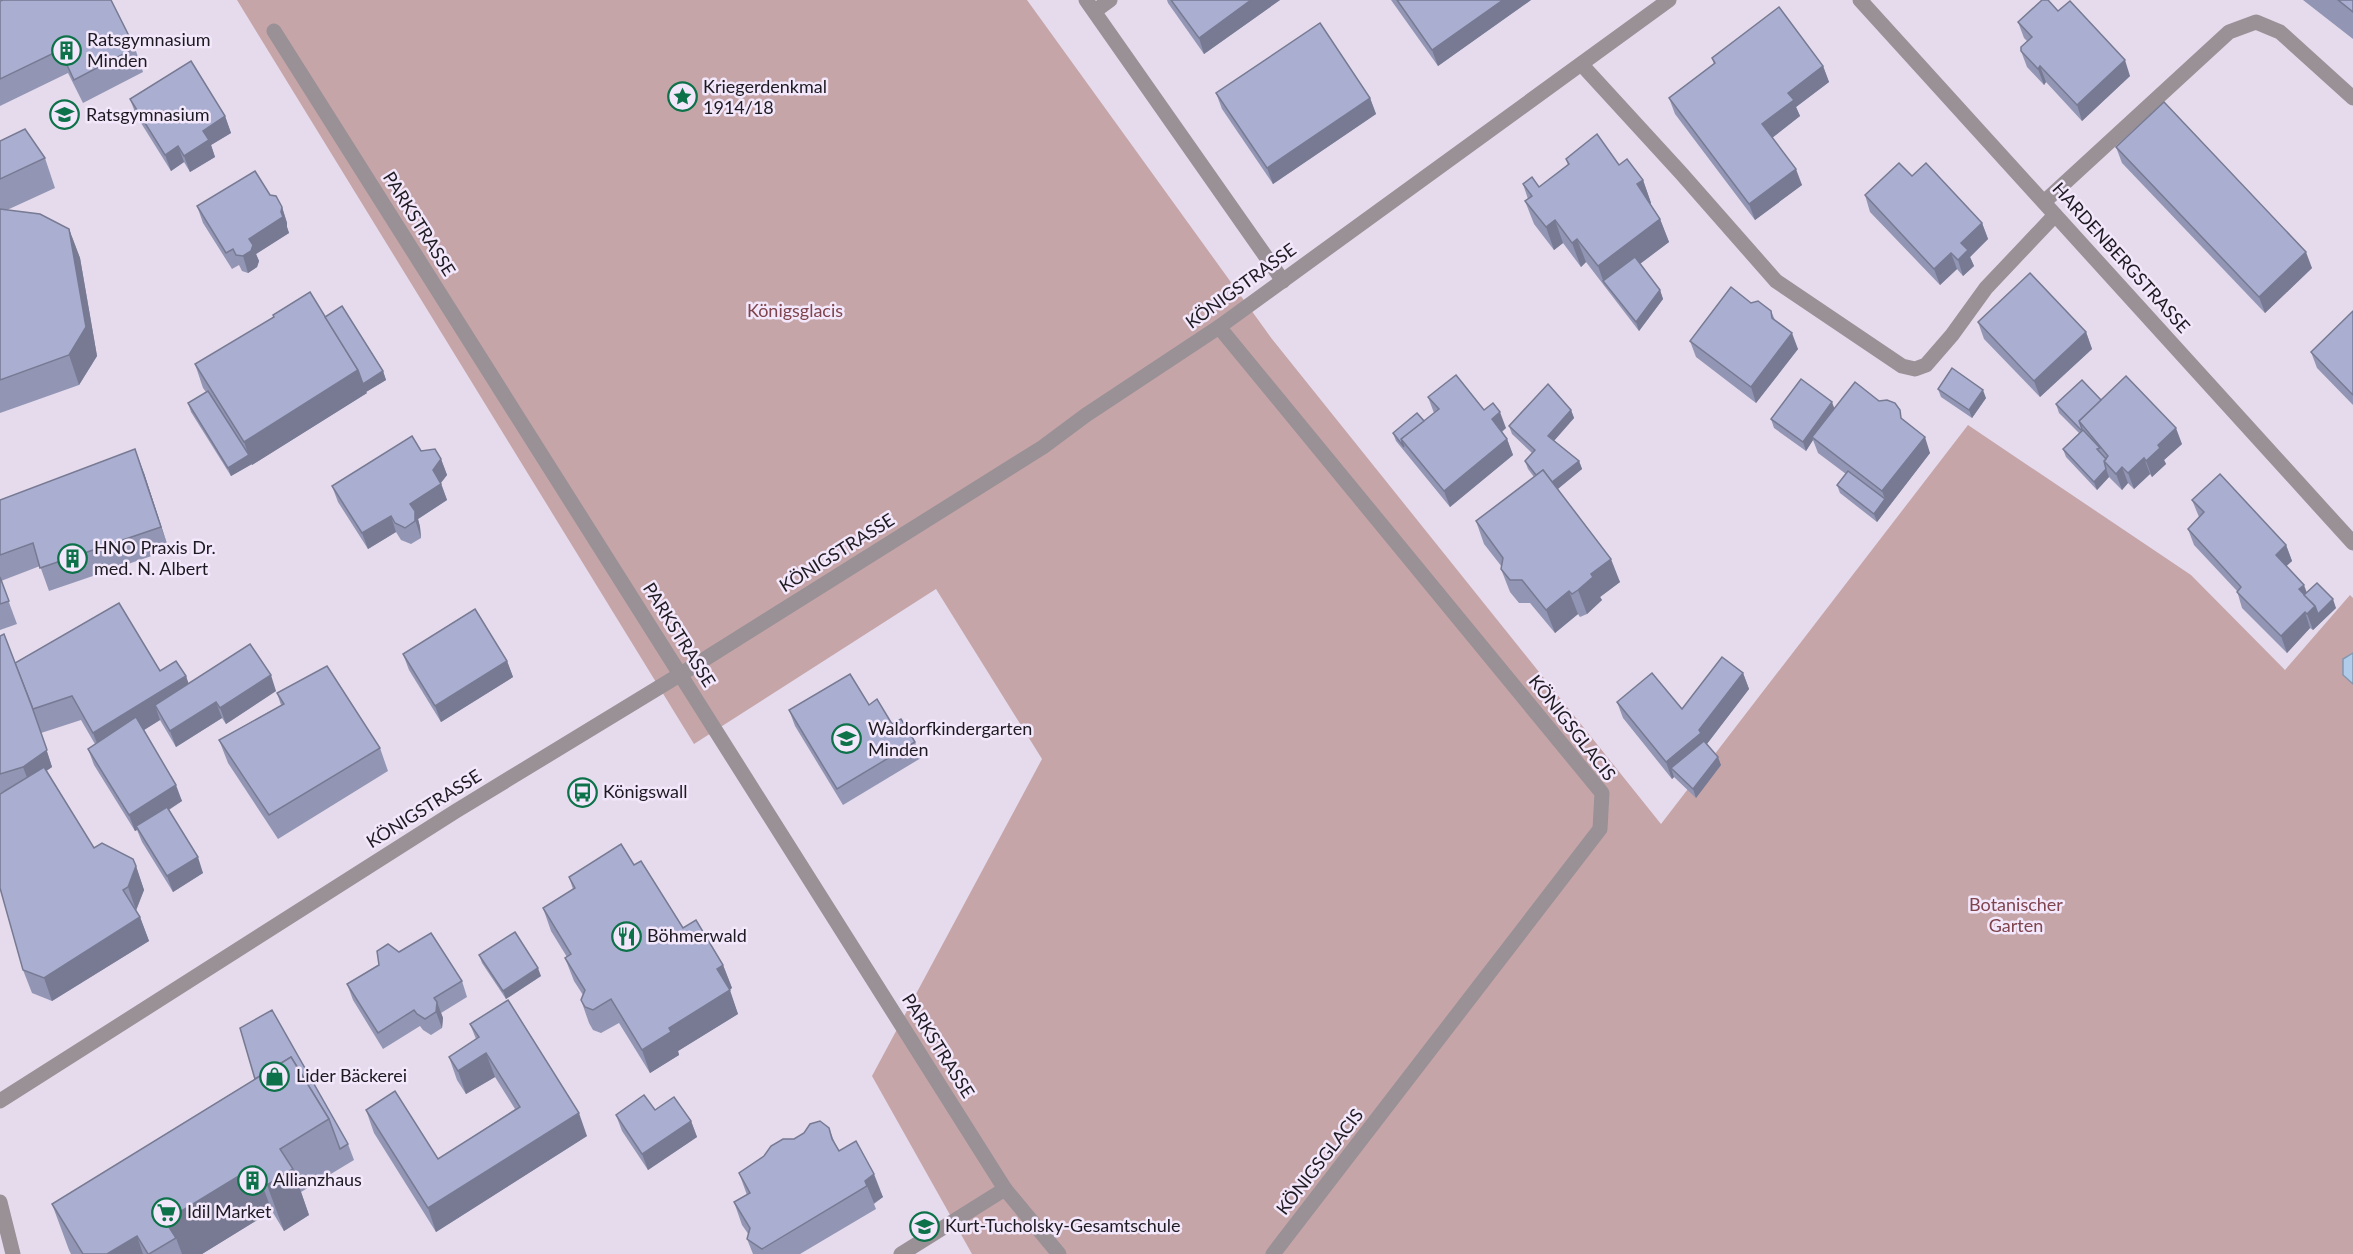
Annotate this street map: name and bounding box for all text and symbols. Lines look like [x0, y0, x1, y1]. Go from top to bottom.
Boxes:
place label: Ratsgymnasium Minden [87, 28, 211, 71]
building icon: Ratsgymnasium Minden [50, 34, 82, 66]
place label: Kriegerdenkmal 1914/18 [703, 75, 827, 118]
place icon: Kriegerdenkmal 1914/18 [666, 81, 698, 113]
school or university icon: Ratsgymnasium [49, 99, 81, 131]
place label: Ratsgymnasium [86, 103, 210, 125]
street label: PARKSTRASSE [379, 167, 461, 280]
street label: HARDENBERGSTRASSE [2048, 177, 2195, 337]
street label: KÖNIGSTRASSE [1181, 238, 1300, 333]
park label: Königsglacis [747, 299, 843, 321]
street label: KÖNIGSTRASSE [775, 508, 898, 596]
place label: HNO Praxis Dr. med. N. Albert [94, 536, 216, 579]
building icon: HNO Praxis Dr. med. N. Albert [57, 542, 89, 574]
street label: PARKSTRASSE [639, 578, 721, 691]
street label: KÖNIGSGLACIS [1525, 670, 1621, 785]
place label: Waldorfkindergarten Minden [868, 717, 1032, 760]
school or university icon: Waldorfkindergarten Minden [831, 723, 863, 755]
street label: KÖNIGSTRASSE [362, 764, 485, 852]
bus stop icon: Königswall [566, 776, 598, 808]
place label: Königswall [603, 780, 687, 802]
park label: Botanischer Garten [1969, 893, 2063, 936]
restaurant icon: Böhmerwald [610, 920, 642, 952]
place label: Böhmerwald [647, 924, 747, 946]
street label: PARKSTRASSE [898, 989, 980, 1102]
shop icon: Lider Bäckerei [259, 1060, 291, 1092]
place label: Lider Bäckerei [296, 1064, 407, 1086]
street label: KÖNIGSGLACIS [1271, 1104, 1367, 1219]
building icon: Allianzhaus [236, 1164, 268, 1196]
place label: Allianzhaus [273, 1168, 362, 1190]
supermarket icon: Idil Market [150, 1196, 182, 1228]
place label: Idil Market [187, 1200, 272, 1222]
school or university icon: Kurt-Tucholsky-Gesamtschule [908, 1210, 940, 1242]
place label: Kurt-Tucholsky-Gesamtschule [945, 1214, 1181, 1236]

